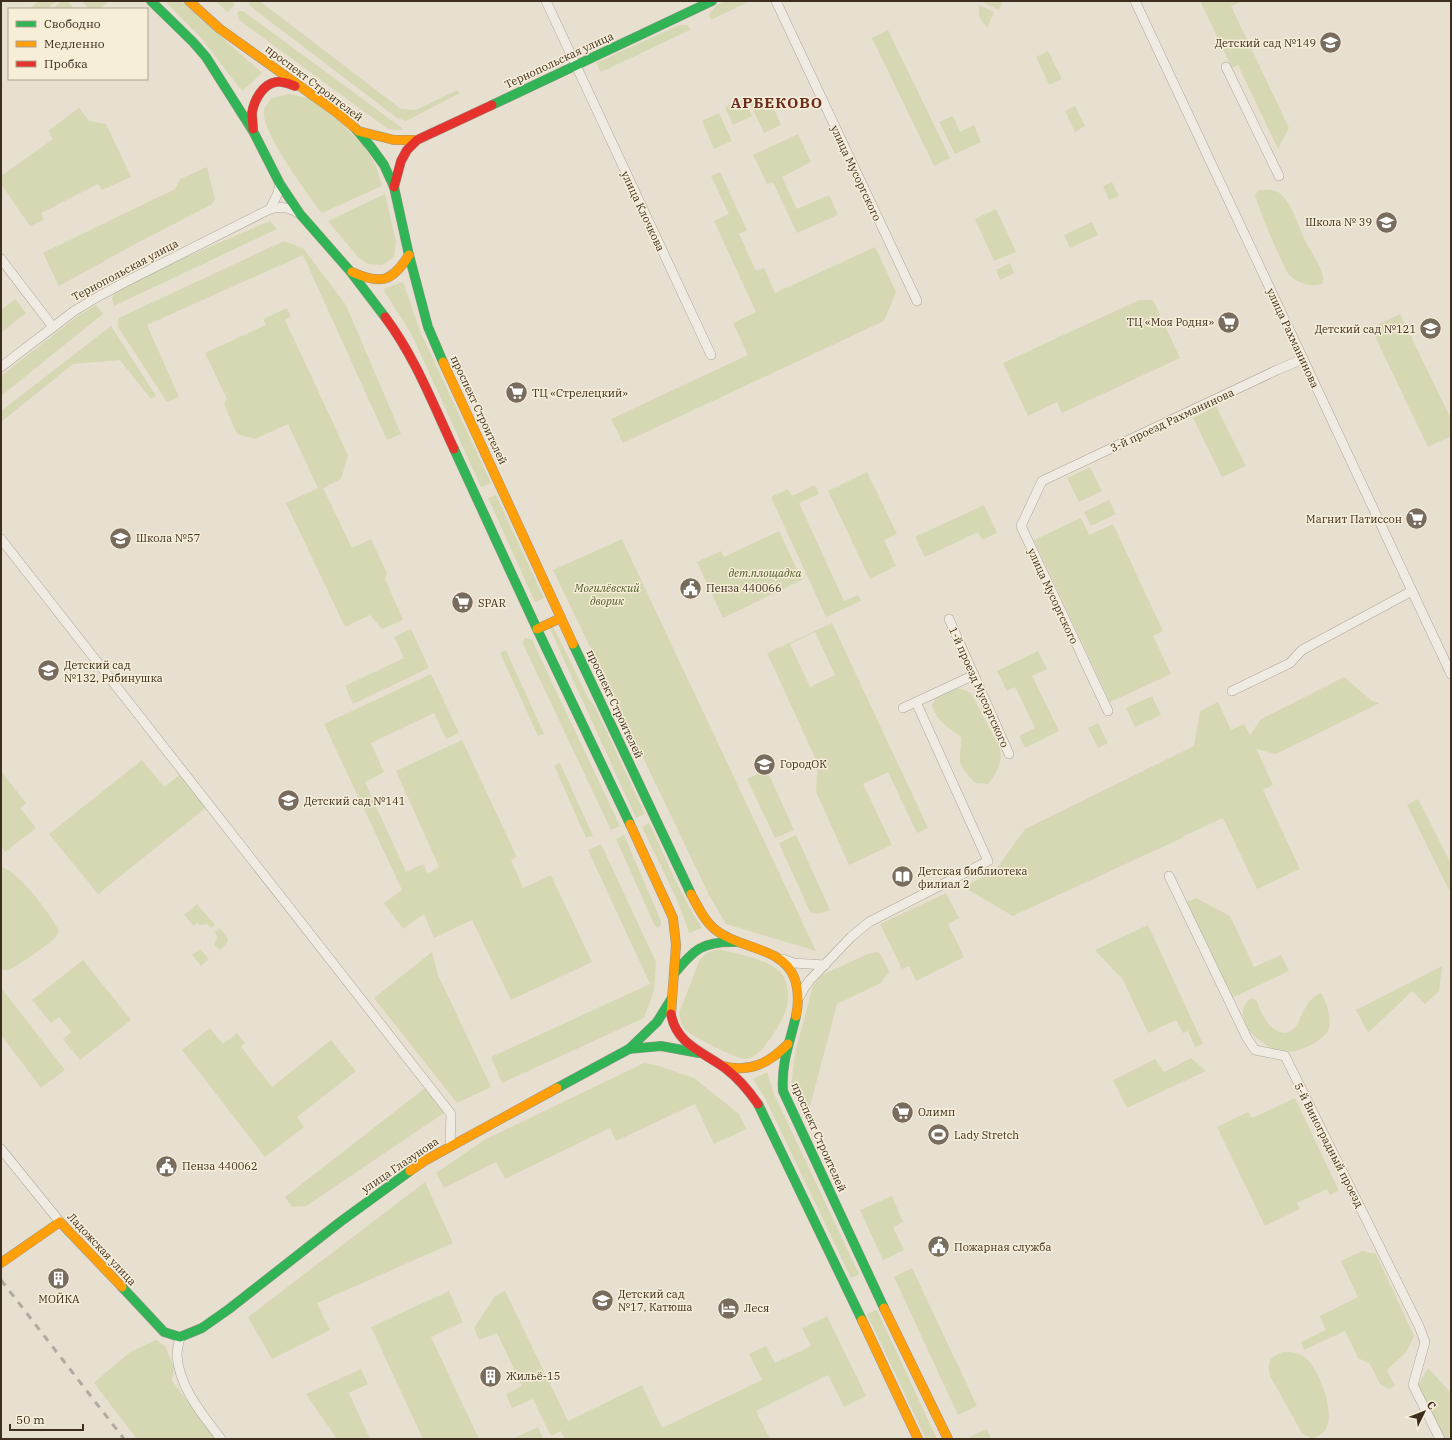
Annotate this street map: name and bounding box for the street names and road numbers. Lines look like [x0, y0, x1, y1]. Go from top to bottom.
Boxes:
street label: Тернопольская улица [502, 29, 616, 91]
street label: проспект Строителей [262, 42, 366, 124]
street label: улица Мусоргского [828, 123, 884, 223]
street label: улица Клочкова [618, 169, 668, 253]
street label: Тернопольская улица [69, 236, 181, 304]
street label: улица Рахманинова [1264, 286, 1322, 390]
street label: проспект Строителей [448, 353, 510, 467]
street label: 3-й проезд Рахманинова [1108, 385, 1236, 455]
street label: улица Мусоргского [1025, 546, 1081, 646]
street label: 1-й проезд Мусоргского [946, 624, 1012, 750]
street label: проспект Строителей [584, 647, 646, 761]
street label: проспект Строителей [788, 1080, 850, 1194]
street label: 5-й Виноградный проезд [1291, 1080, 1367, 1210]
street label: улица Глазунова [359, 1134, 441, 1196]
street label: Ладожская улица [65, 1210, 139, 1288]

